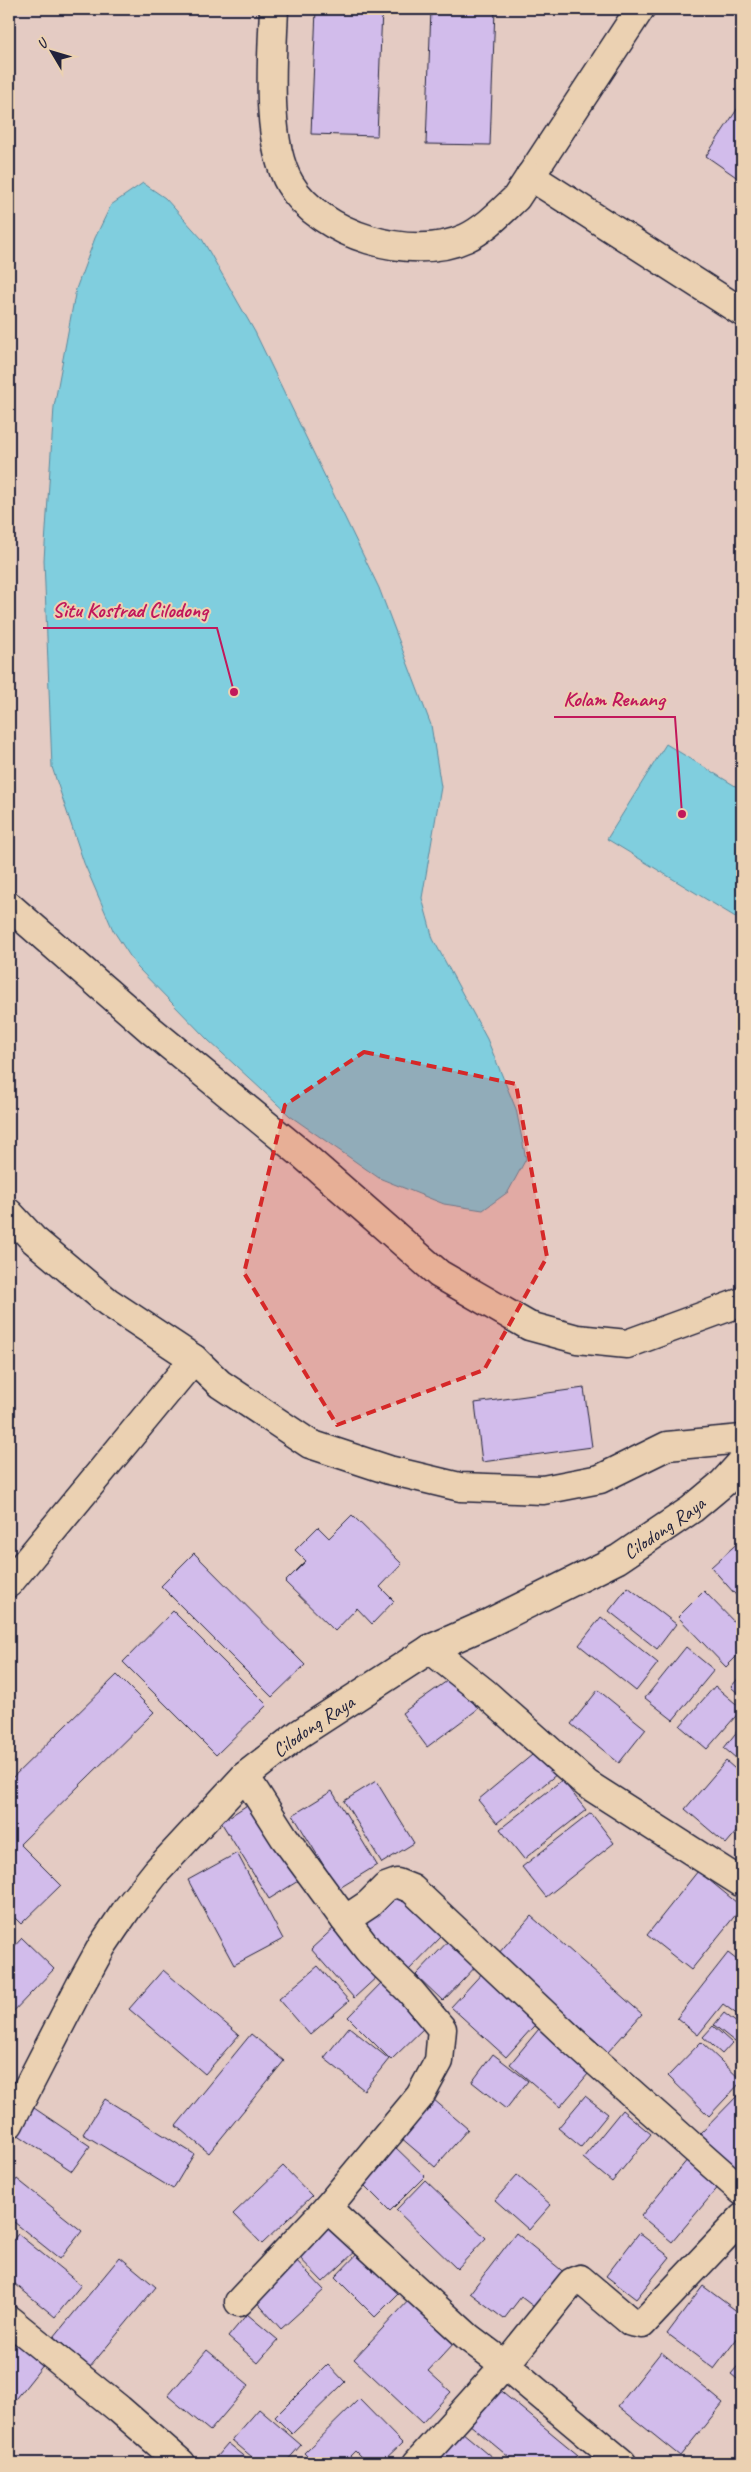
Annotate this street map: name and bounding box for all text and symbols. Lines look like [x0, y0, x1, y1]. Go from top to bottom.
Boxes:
north arrow [28, 28, 78, 78]
text: U [33, 34, 53, 52]
callout: Situ Kostrad Cilodong [43, 592, 217, 628]
text: Situ Kostrad Cilodong [52, 597, 210, 623]
callout: Kolam Renang [554, 681, 675, 717]
text: Kolam Renang [563, 686, 667, 712]
street label: Cilodong Raya [618, 1490, 712, 1564]
street label: Cilodong Raya [267, 1688, 360, 1763]

